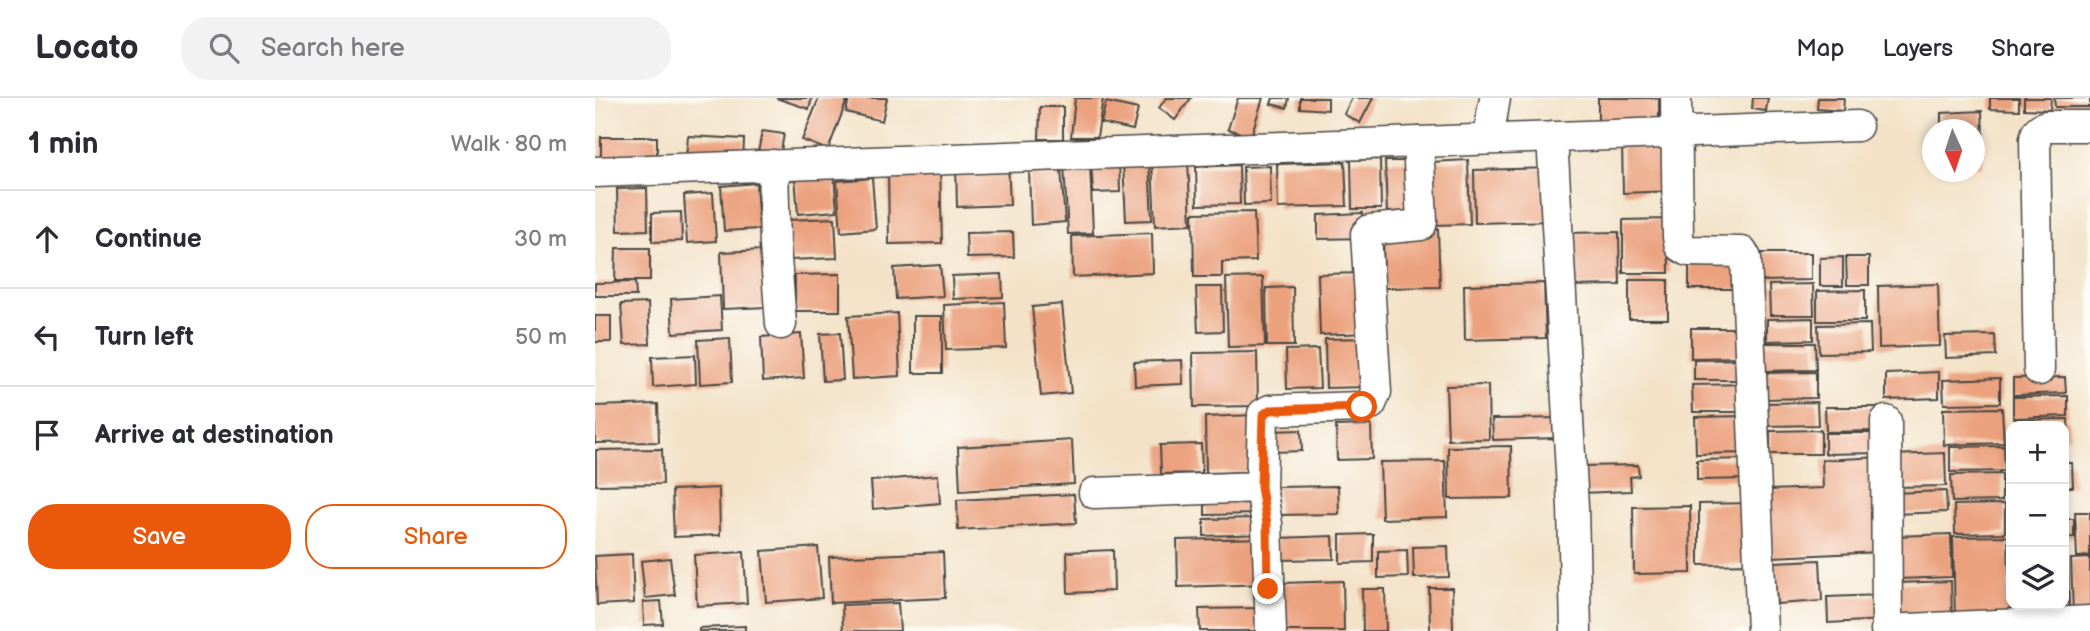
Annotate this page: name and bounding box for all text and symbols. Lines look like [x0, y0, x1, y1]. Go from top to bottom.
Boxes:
search box [181, 17, 671, 80]
text: Locato [35, 28, 139, 68]
icon: search [205, 29, 243, 67]
text: Search here [261, 33, 405, 64]
text: Map [1796, 34, 1844, 63]
text: Layers [1882, 34, 1953, 63]
text: Share [1991, 34, 2055, 63]
north arrow [1922, 119, 1985, 182]
text: 1 min [28, 126, 98, 162]
text: Walk · 80 m [451, 130, 567, 158]
icon: ahead [28, 220, 66, 258]
text: Continue [95, 224, 202, 255]
text: 30 m [514, 225, 567, 253]
icon: left [28, 318, 66, 356]
text: Turn left [95, 322, 194, 353]
text: 50 m [515, 323, 567, 351]
route start [1346, 391, 1377, 422]
icon: arrive [28, 416, 66, 454]
text: Arrive at destination [95, 420, 334, 451]
map controls [2006, 421, 2069, 610]
button: + [2006, 421, 2069, 484]
button: − [2006, 484, 2069, 547]
button: Save [28, 504, 291, 569]
button: Share [305, 504, 567, 569]
button: layers [2006, 547, 2069, 610]
route end [1252, 573, 1283, 604]

